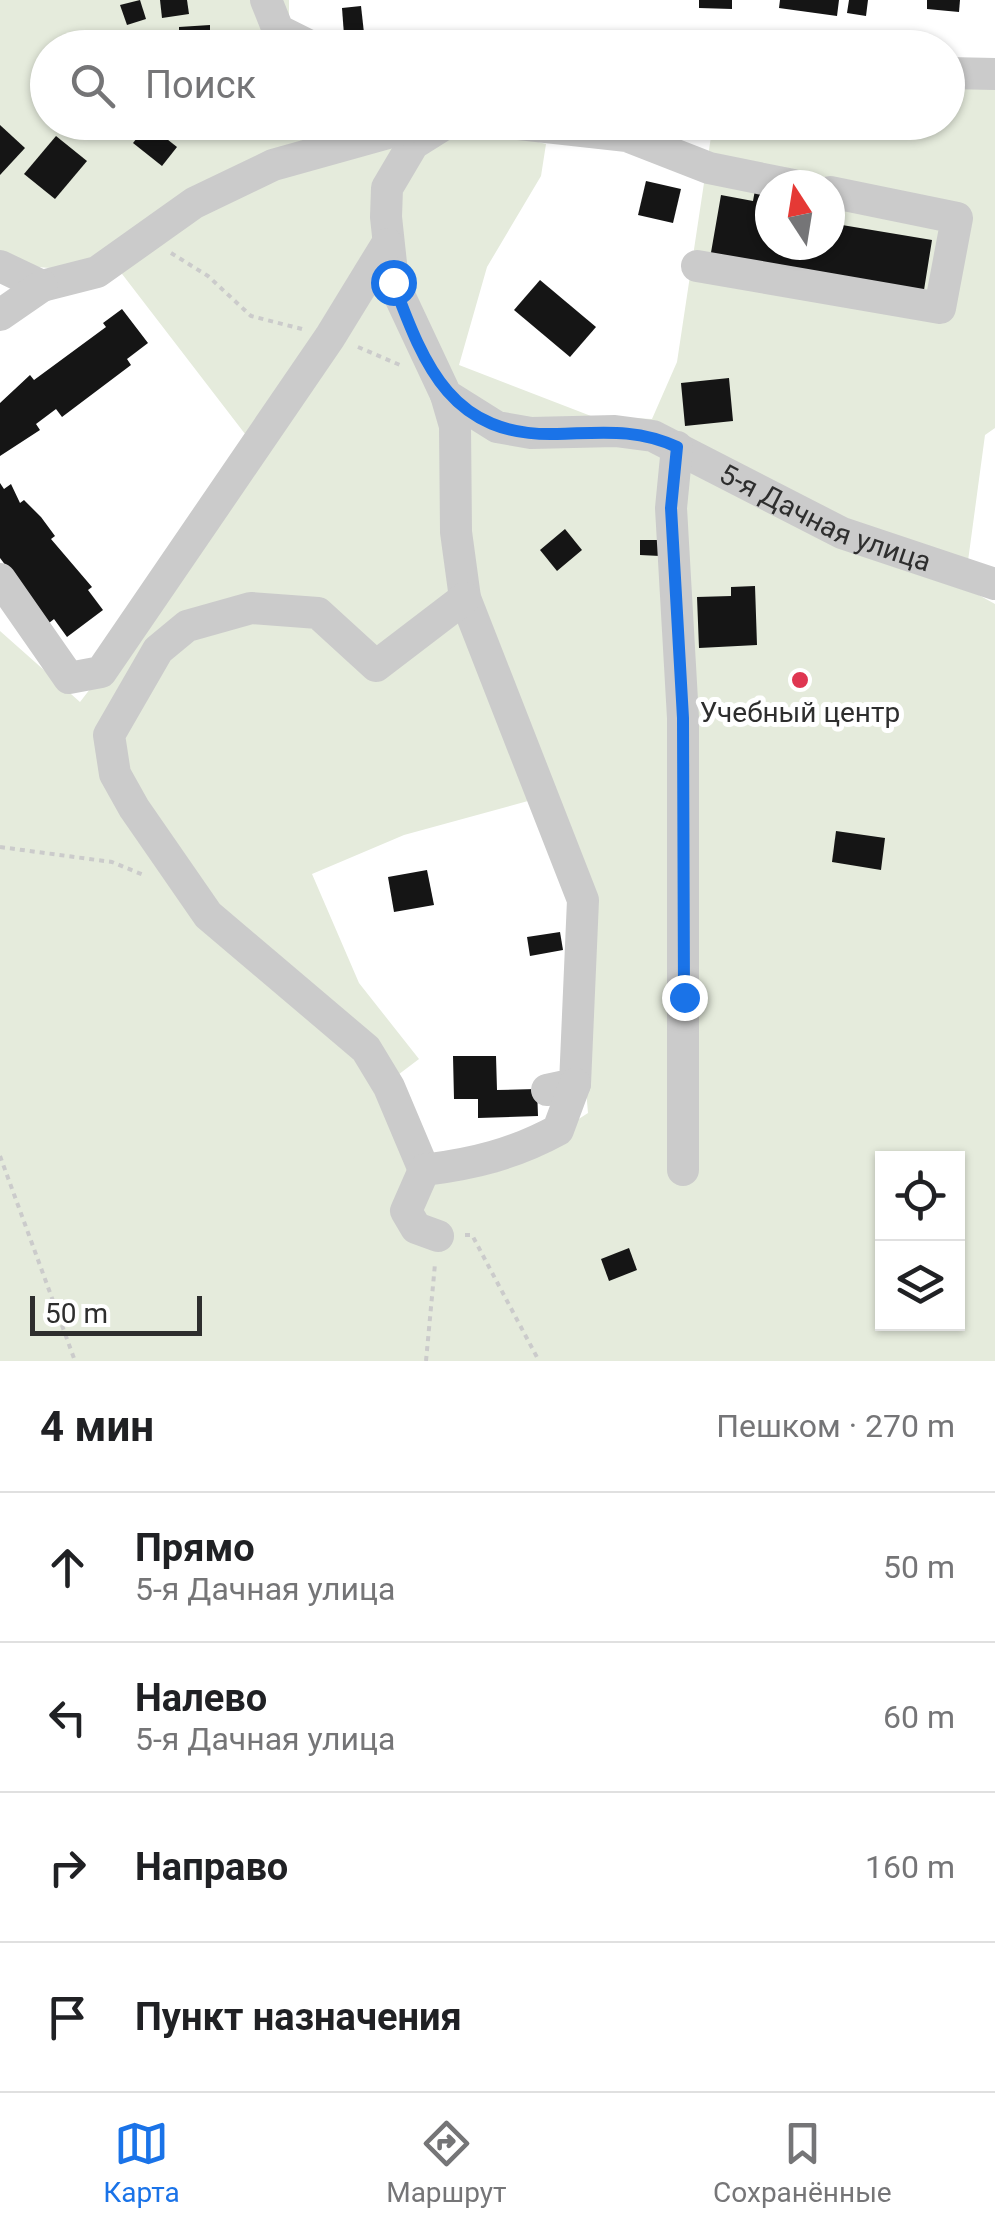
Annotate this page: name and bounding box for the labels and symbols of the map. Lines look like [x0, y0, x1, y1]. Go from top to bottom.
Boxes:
north arrow [755, 170, 845, 260]
route start [371, 260, 417, 306]
street label: 5-я Дачная улица [714, 457, 935, 578]
marker: Учебный центр [789, 669, 811, 691]
place label: Учебный центр [700, 696, 900, 729]
route end [662, 975, 708, 1021]
scale bar [30, 1291, 202, 1336]

